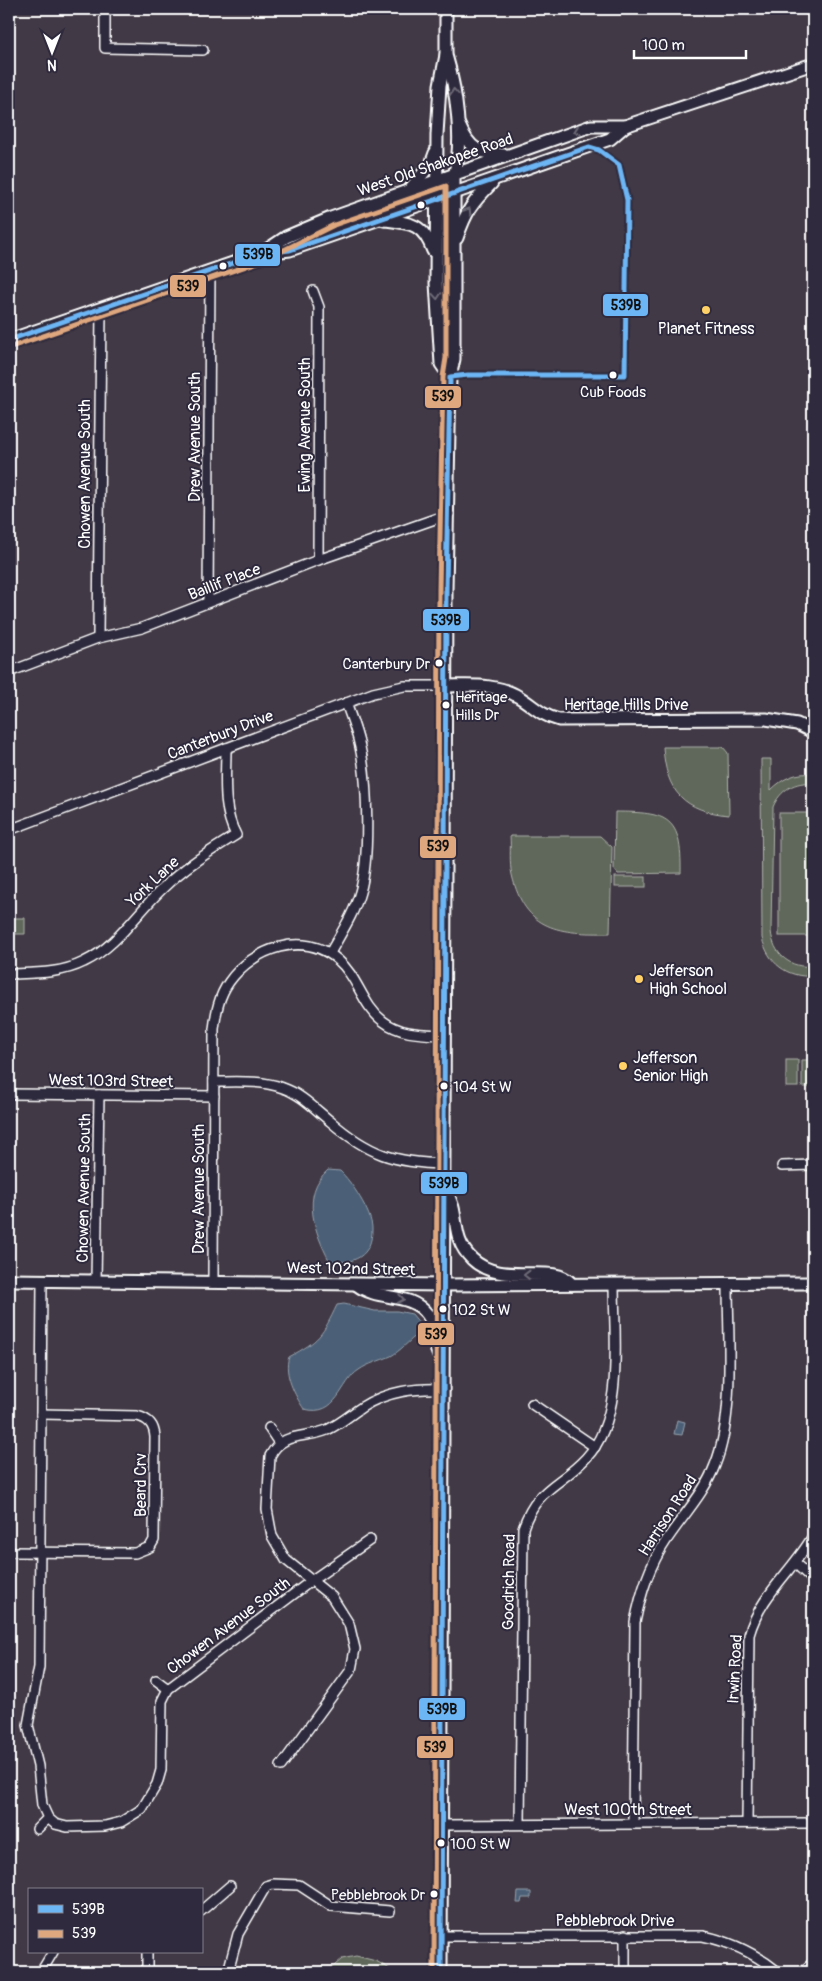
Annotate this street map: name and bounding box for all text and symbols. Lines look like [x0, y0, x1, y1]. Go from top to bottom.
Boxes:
north arrow [28, 28, 78, 78]
scale bar [634, 28, 747, 60]
text: 100 m [642, 36, 685, 55]
text: N [47, 56, 57, 73]
one-way arrow [449, 88, 460, 96]
one-way arrow [573, 125, 582, 135]
street label: West Old Shakopee Road [355, 129, 516, 201]
unlabelled marker [416, 200, 426, 210]
one-way arrow [461, 207, 471, 216]
line badge: 539B [234, 243, 281, 267]
text: 539B [243, 246, 273, 263]
unlabelled marker [218, 261, 228, 271]
line badge: 539 [169, 274, 207, 298]
text: 539 [177, 278, 199, 295]
one-way arrow [431, 292, 442, 300]
line badge: 539B [602, 293, 649, 317]
text: 539B [611, 297, 641, 314]
marker: Planet Fitness [700, 304, 712, 316]
place label: Planet Fitness [658, 319, 754, 339]
street label: Ewing Avenue South [295, 358, 315, 492]
marker: Cub Foods [608, 370, 618, 380]
street label: Drew Avenue South [185, 372, 205, 502]
place label: Cub Foods [580, 383, 646, 402]
line badge: 539 [424, 385, 462, 409]
text: 539 [432, 388, 454, 405]
street label: Chowen Avenue South [75, 399, 95, 549]
street label: Baillif Place [185, 559, 263, 605]
line badge: 539B [422, 608, 470, 632]
text: 539B [431, 612, 461, 629]
place label: Canterbury Dr [342, 655, 431, 674]
marker: Canterbury Dr [434, 658, 444, 668]
place label: Heritage Hills Dr [455, 688, 508, 725]
street label: Heritage Hills Drive [564, 695, 688, 715]
marker: Heritage Hills Dr [441, 700, 451, 710]
street label: Canterbury Drive [165, 706, 276, 764]
line badge: 539 [419, 835, 457, 859]
text: 539 [427, 838, 449, 855]
street label: York Lane [121, 852, 183, 912]
place label: Jefferson High School [649, 961, 727, 999]
marker: Jefferson High School [633, 973, 645, 985]
place label: Jefferson Senior High [633, 1048, 708, 1086]
marker: Jefferson Senior High [617, 1060, 629, 1072]
street label: West 103rd Street [48, 1070, 174, 1092]
place label: 104 St W [453, 1078, 512, 1097]
marker: 104 St W [439, 1081, 449, 1091]
street label: Chowen Avenue South [73, 1113, 95, 1263]
street label: Drew Avenue South [189, 1124, 209, 1254]
line badge: 539B [420, 1171, 468, 1195]
text: 539B [429, 1175, 459, 1192]
street label: West 102nd Street [287, 1258, 416, 1280]
one-way arrow [522, 1270, 530, 1280]
one-way arrow [397, 1293, 405, 1303]
place label: 102 St W [452, 1301, 511, 1320]
marker: 102 St W [438, 1304, 448, 1314]
line badge: 539 [417, 1322, 455, 1346]
text: 539 [425, 1326, 447, 1343]
street label: Beard Crv [131, 1453, 151, 1517]
street label: Harrison Road [634, 1471, 702, 1560]
street label: Goodrich Road [498, 1534, 520, 1630]
street label: Chowen Avenue South [163, 1573, 294, 1679]
street label: Irwin Road [723, 1634, 747, 1704]
line badge: 539B [418, 1697, 466, 1721]
text: 539B [427, 1701, 457, 1718]
line badge: 539 [416, 1735, 454, 1759]
text: 539 [424, 1739, 446, 1756]
street label: West 100th Street [564, 1800, 692, 1820]
place label: 100 St W [450, 1835, 511, 1854]
marker: 100 St W [436, 1838, 446, 1848]
place label: Pebblebrook Dr [331, 1886, 426, 1905]
legend [28, 1888, 202, 1954]
marker: Pebblebrook Dr [429, 1889, 439, 1899]
text: 539B [72, 1900, 105, 1919]
street label: Pebblebrook Drive [556, 1911, 675, 1931]
text: 539 [72, 1924, 96, 1943]

